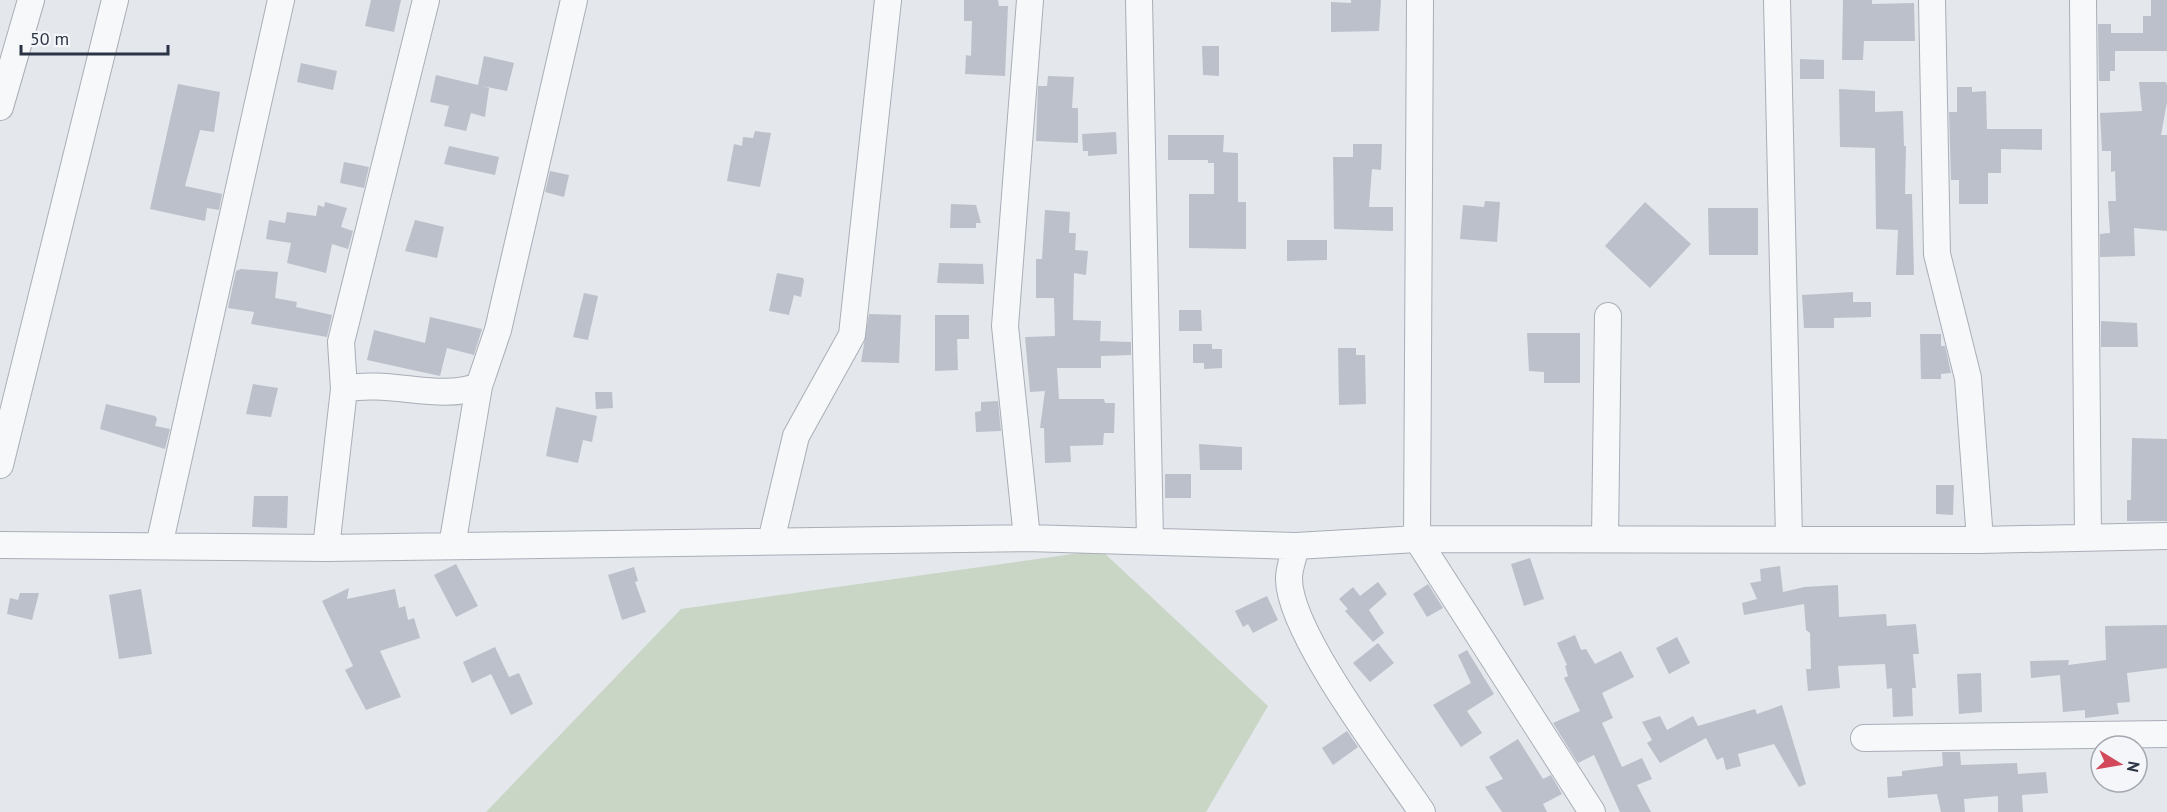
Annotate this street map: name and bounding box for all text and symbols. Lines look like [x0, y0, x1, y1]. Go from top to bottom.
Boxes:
scale bar [21, 18, 168, 56]
text: 50 m [30, 27, 69, 50]
north arrow [2089, 734, 2149, 794]
text: N [2123, 760, 2145, 774]

